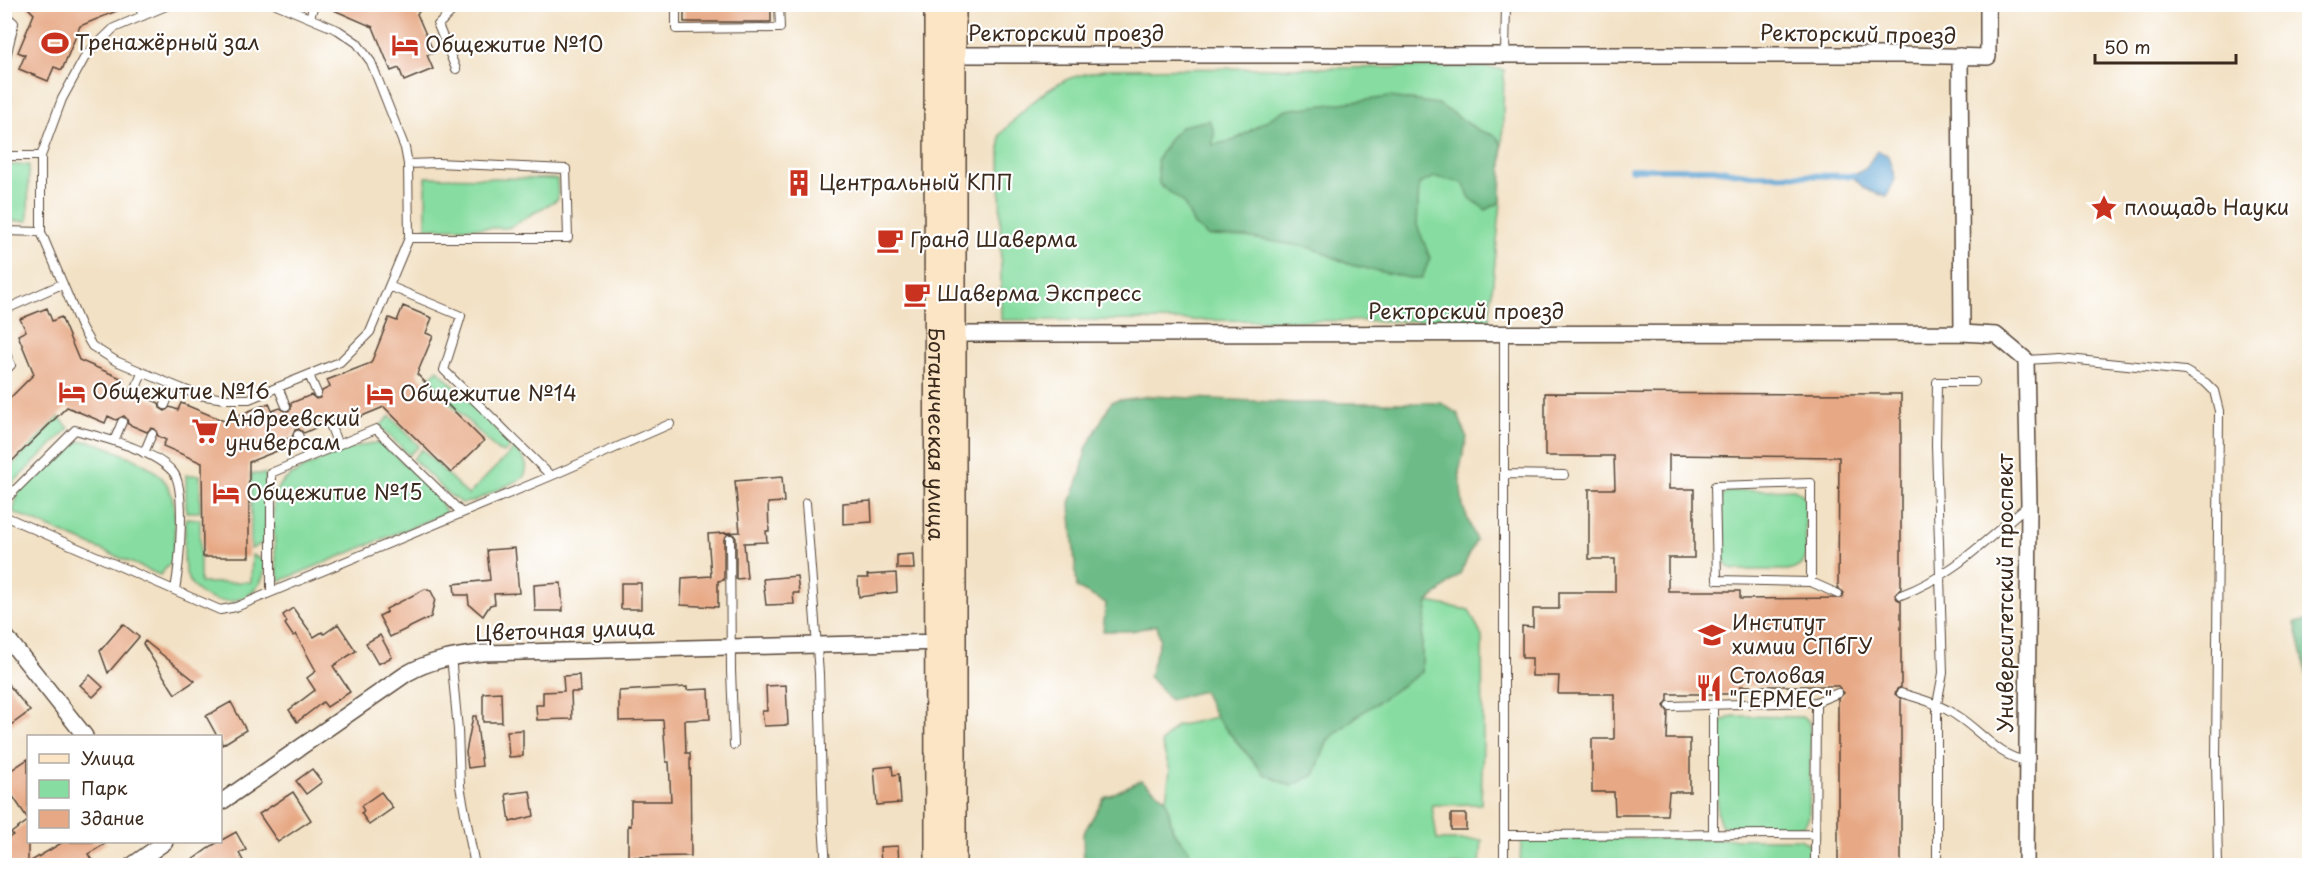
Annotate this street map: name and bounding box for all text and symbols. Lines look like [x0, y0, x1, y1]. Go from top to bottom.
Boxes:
street label: Ректорский проезд [1759, 15, 1957, 51]
street label: Ректорский проезд [968, 16, 1164, 48]
place label: Тренажёрный зал [75, 25, 259, 57]
place label: Общежитие №10 [425, 27, 603, 59]
scale bar [2095, 27, 2236, 65]
sports icon: Тренажёрный зал [40, 28, 70, 58]
hotel icon: Общежитие №10 [390, 30, 420, 60]
text: 50 m [2104, 33, 2151, 60]
place label: Центральный КПП [819, 165, 1013, 197]
building icon: Центральный КПП [784, 168, 814, 198]
place label: площадь Науки [2124, 190, 2289, 222]
place icon: площадь Науки [2089, 193, 2119, 223]
place label: Гранд Шаверма [910, 222, 1077, 254]
cafe icon: Гранд Шаверма [875, 225, 905, 255]
place label: Шаверма Экспресс [937, 276, 1142, 308]
cafe icon: Шаверма Экспресс [902, 279, 932, 309]
street label: Ректорский проезд [1368, 294, 1564, 326]
street label: Ботаническая улица [921, 327, 954, 541]
place label: Общежитие №16 [92, 374, 270, 406]
place label: Общежитие №14 [400, 376, 577, 408]
hotel icon: Общежитие №16 [57, 377, 87, 407]
hotel icon: Общежитие №14 [365, 379, 395, 409]
place label: Андреевский универсам [225, 401, 360, 457]
supermarket icon: Андреевский универсам [190, 416, 220, 446]
street label: Университетский проспект [1988, 453, 2020, 733]
place label: Общежитие №15 [246, 475, 423, 507]
hotel icon: Общежитие №15 [211, 478, 241, 508]
place label: Институт химии СПбГУ [1732, 605, 1873, 661]
street label: Цветочная улица [475, 610, 656, 648]
school or university icon: Институт химии СПбГУ [1697, 620, 1727, 650]
place label: Столовая "ГЕРМЕС" [1729, 658, 1833, 714]
restaurant icon: Столовая "ГЕРМЕС" [1694, 673, 1724, 703]
legend [27, 735, 222, 843]
text: Улица [81, 744, 135, 771]
text: Парк [81, 774, 128, 801]
text: Здание [81, 804, 144, 831]

